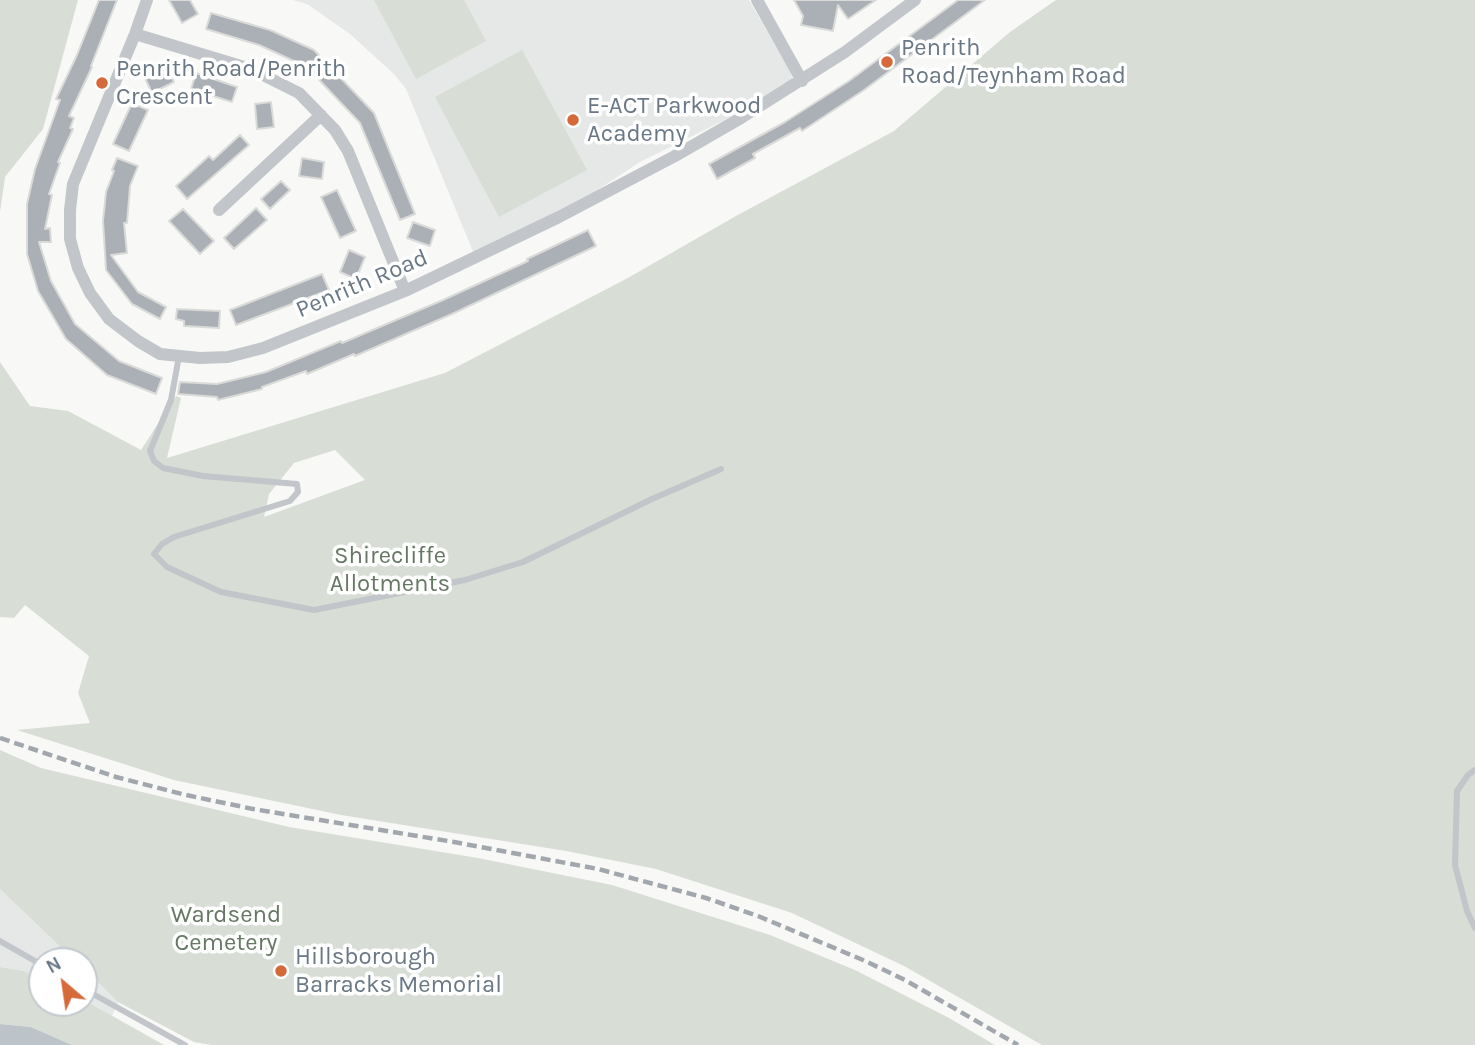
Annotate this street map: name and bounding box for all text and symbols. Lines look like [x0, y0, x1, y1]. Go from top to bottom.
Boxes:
place label: Penrith Road/Teynham Road [901, 34, 1126, 90]
marker: Penrith Road/Teynham Road [879, 54, 895, 70]
place label: Penrith Road/Penrith Crescent [116, 55, 346, 111]
marker: Penrith Road/Penrith Crescent [94, 75, 110, 91]
place label: E-ACT Parkwood Academy [587, 92, 762, 148]
marker: E-ACT Parkwood Academy [565, 112, 581, 128]
street label: Penrith Road [292, 243, 432, 325]
park label: Shirecliffe Allotments [330, 542, 450, 598]
park label: Wardsend Cemetery [171, 901, 281, 957]
place label: Hillsborough Barracks Memorial [295, 943, 502, 999]
north arrow [28, 947, 98, 1017]
text: N [42, 952, 65, 978]
marker: Hillsborough Barracks Memorial [273, 963, 289, 979]

